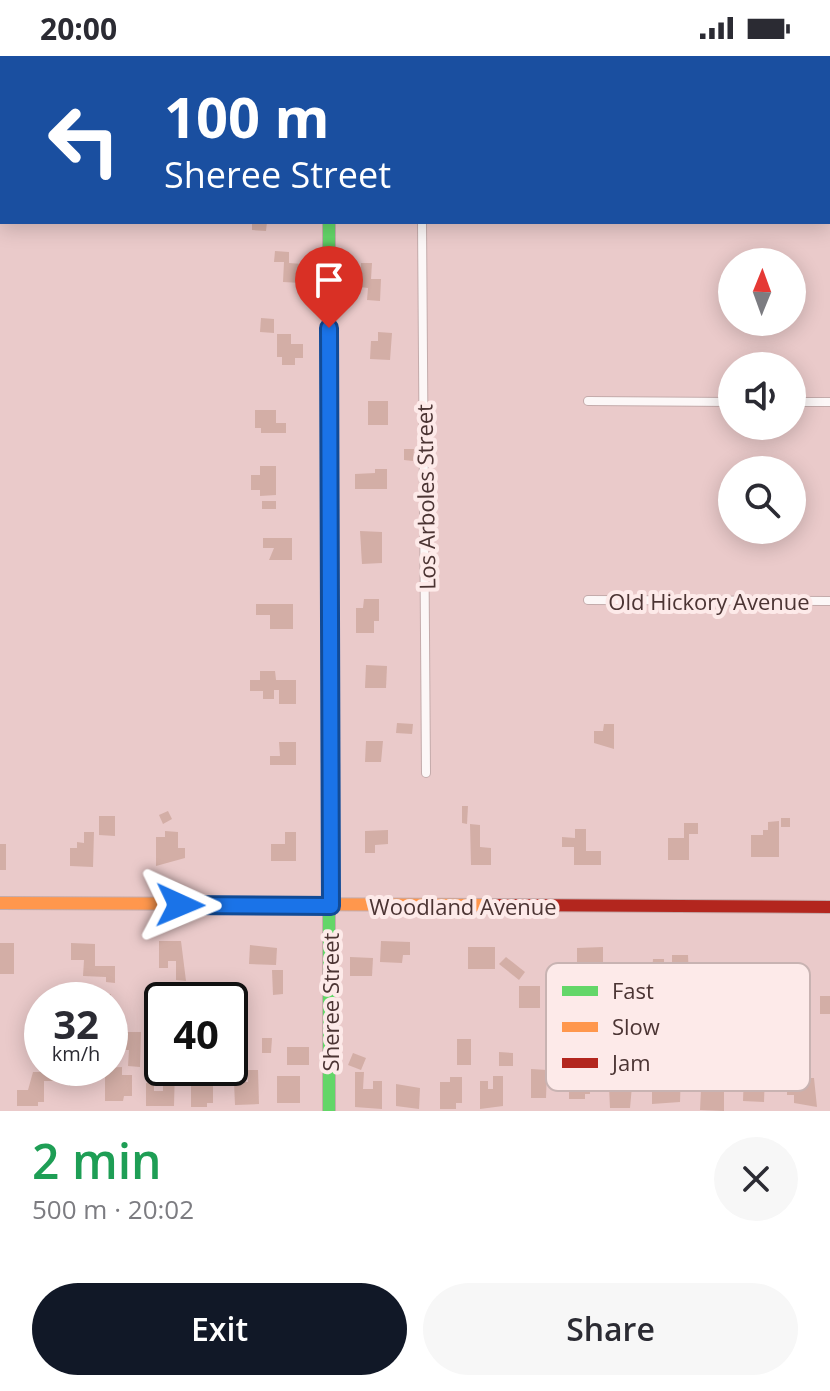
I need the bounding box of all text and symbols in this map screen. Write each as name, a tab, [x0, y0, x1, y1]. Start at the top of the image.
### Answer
text: 20:00	[40, 8, 117, 49]
text: 100 m	[164, 78, 330, 154]
icon: left	[32, 88, 136, 192]
text: Sheree Street	[164, 150, 391, 199]
pin	[295, 246, 363, 328]
north arrow	[718, 248, 806, 336]
map controls	[718, 248, 806, 544]
icon: arrive	[307, 258, 351, 302]
button: sound	[718, 352, 806, 440]
street label: Los Arboles Street	[408, 404, 442, 590]
button: search	[718, 456, 806, 544]
street label: Old Hickory Avenue	[608, 586, 810, 616]
position arrow	[138, 863, 222, 947]
street label: Woodland Avenue	[369, 891, 557, 921]
street label: Sheree Street	[315, 932, 345, 1071]
legend	[546, 963, 810, 1091]
text: Fast	[612, 975, 654, 1005]
speed limit sign: 40	[144, 982, 248, 1086]
text: 32	[53, 996, 99, 1051]
text: Slow	[612, 1011, 660, 1041]
text: km/h	[52, 1040, 100, 1067]
text: Jam	[610, 1047, 651, 1077]
text: 2 min	[32, 1128, 162, 1193]
button: close	[714, 1137, 798, 1221]
text: 500 m · 20:02	[32, 1191, 194, 1227]
button: Exit	[32, 1283, 407, 1375]
button: Share	[423, 1283, 798, 1375]

